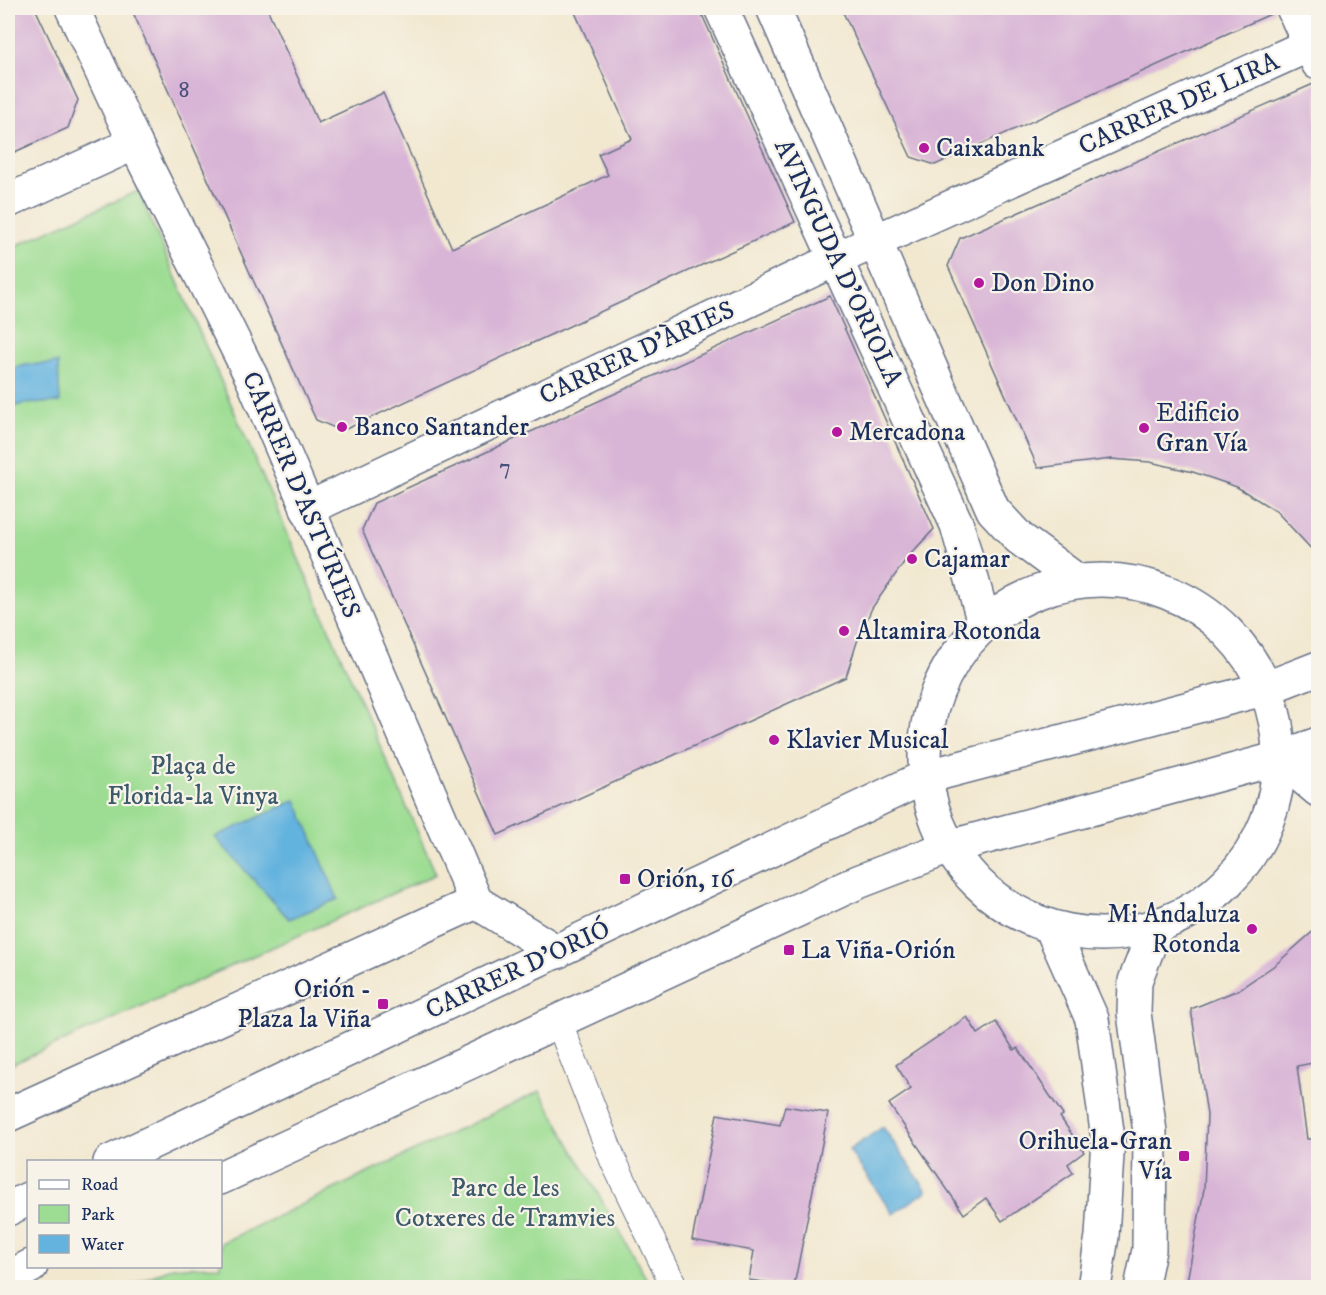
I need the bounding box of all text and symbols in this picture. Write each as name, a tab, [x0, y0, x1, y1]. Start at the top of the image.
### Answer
street label: CARRER DE LIRA	[1074, 45, 1285, 163]
house number: 8	[178, 77, 190, 104]
place label: Caixabank	[936, 132, 1045, 165]
street label: AVINGUDA D'ORIOLA	[766, 134, 910, 392]
marker: Caixabank	[917, 141, 931, 155]
place label: Don Dino	[991, 267, 1094, 300]
marker: Don Dino	[972, 276, 986, 290]
street label: CARRER D'ÀRIES	[534, 292, 740, 413]
street label: CARRER D'ASTÚRIES	[234, 366, 369, 623]
place label: Edificio Gran Vía	[1156, 397, 1248, 460]
place label: Banco Santander	[354, 411, 529, 444]
place label: Mercadona	[849, 416, 965, 449]
marker: Banco Santander	[335, 420, 349, 434]
marker: Edificio Gran Vía	[1137, 421, 1151, 435]
marker: Mercadona	[830, 425, 844, 439]
house number: 7	[499, 454, 511, 481]
place label: Cajamar	[924, 543, 1010, 576]
marker: Cajamar	[905, 552, 919, 566]
place label: Altamira Rotonda	[856, 615, 1041, 648]
marker: Altamira Rotonda	[837, 624, 851, 638]
place label: Klavier Musical	[786, 724, 949, 757]
marker: Klavier Musical	[767, 733, 781, 747]
park label: Plaça de Florida-la Vinya	[107, 750, 279, 813]
place label: Orión, 16	[637, 863, 735, 896]
marker: Orión, 16	[618, 872, 632, 886]
place label: Mi Andaluza Rotonda	[1107, 898, 1240, 961]
street label: CARRER D'ORIÓ	[420, 912, 616, 1027]
marker: Mi Andaluza Rotonda	[1245, 922, 1259, 936]
place label: La Viña-Orión	[801, 934, 956, 967]
marker: La Viña-Orión	[782, 943, 796, 957]
place label: Orión - Plaza la Viña	[237, 973, 371, 1036]
marker: Orión - Plaza la Viña	[376, 997, 390, 1011]
place label: Orihuela-Gran Vía	[1019, 1125, 1172, 1188]
marker: Orihuela-Gran Vía	[1177, 1149, 1191, 1163]
legend	[27, 1160, 222, 1268]
park label: Parc de les Cotxeres de Tramvies	[395, 1172, 615, 1235]
text: Road	[81, 1174, 118, 1196]
text: Park	[81, 1204, 115, 1226]
text: Water	[80, 1234, 124, 1256]

